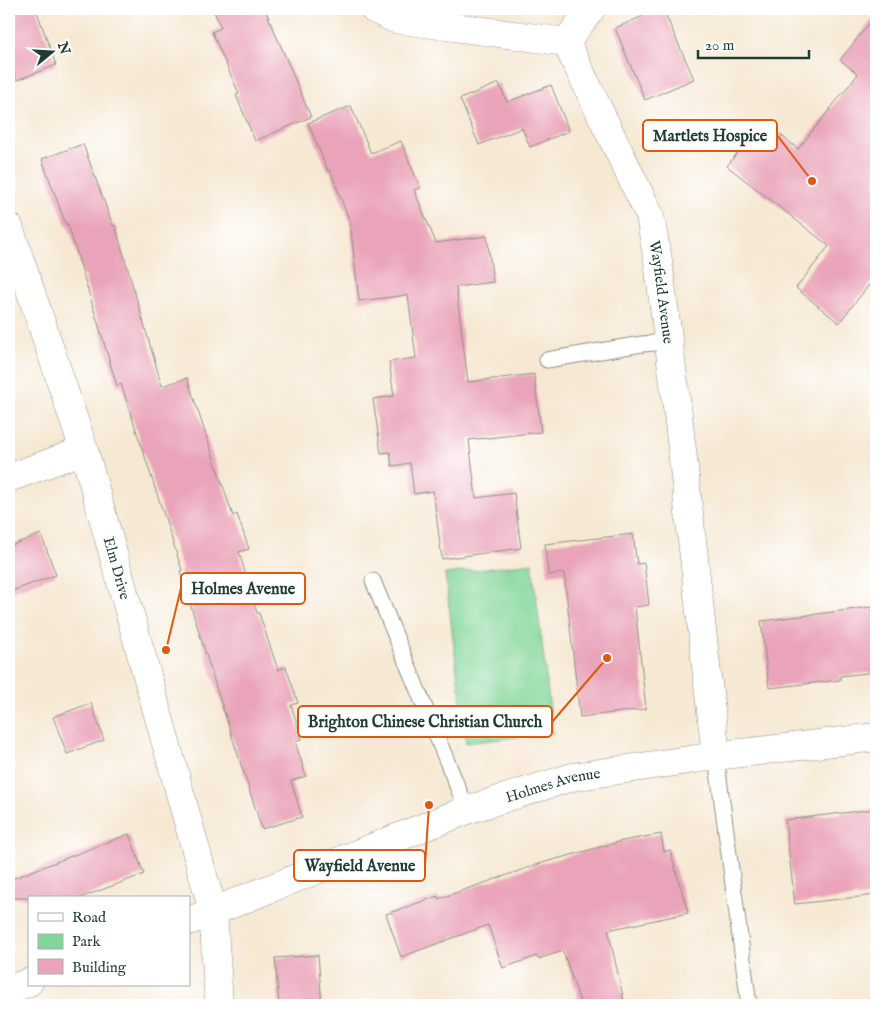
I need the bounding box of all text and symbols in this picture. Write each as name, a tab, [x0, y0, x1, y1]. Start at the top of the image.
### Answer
north arrow	[28, 28, 78, 78]
scale bar	[698, 28, 809, 60]
text: 20 m	[705, 36, 735, 55]
text: N	[53, 39, 74, 57]
callout: Martlets Hospice	[643, 120, 777, 151]
text: Martlets Hospice	[653, 127, 768, 147]
street label: Wayfield Avenue	[645, 239, 678, 345]
street label: Elm Drive	[99, 535, 134, 602]
callout: Holmes Avenue	[181, 573, 305, 604]
text: Holmes Avenue	[191, 580, 296, 600]
callout: Brighton Chinese Christian Church	[298, 706, 552, 737]
text: Brighton Chinese Christian Church	[308, 713, 543, 733]
street label: Holmes Avenue	[503, 764, 602, 807]
callout: Wayfield Avenue	[294, 850, 425, 881]
text: Wayfield Avenue	[304, 857, 416, 877]
legend	[28, 896, 190, 986]
text: Road	[72, 908, 107, 927]
text: Park	[72, 932, 102, 951]
text: Building	[72, 958, 127, 977]

